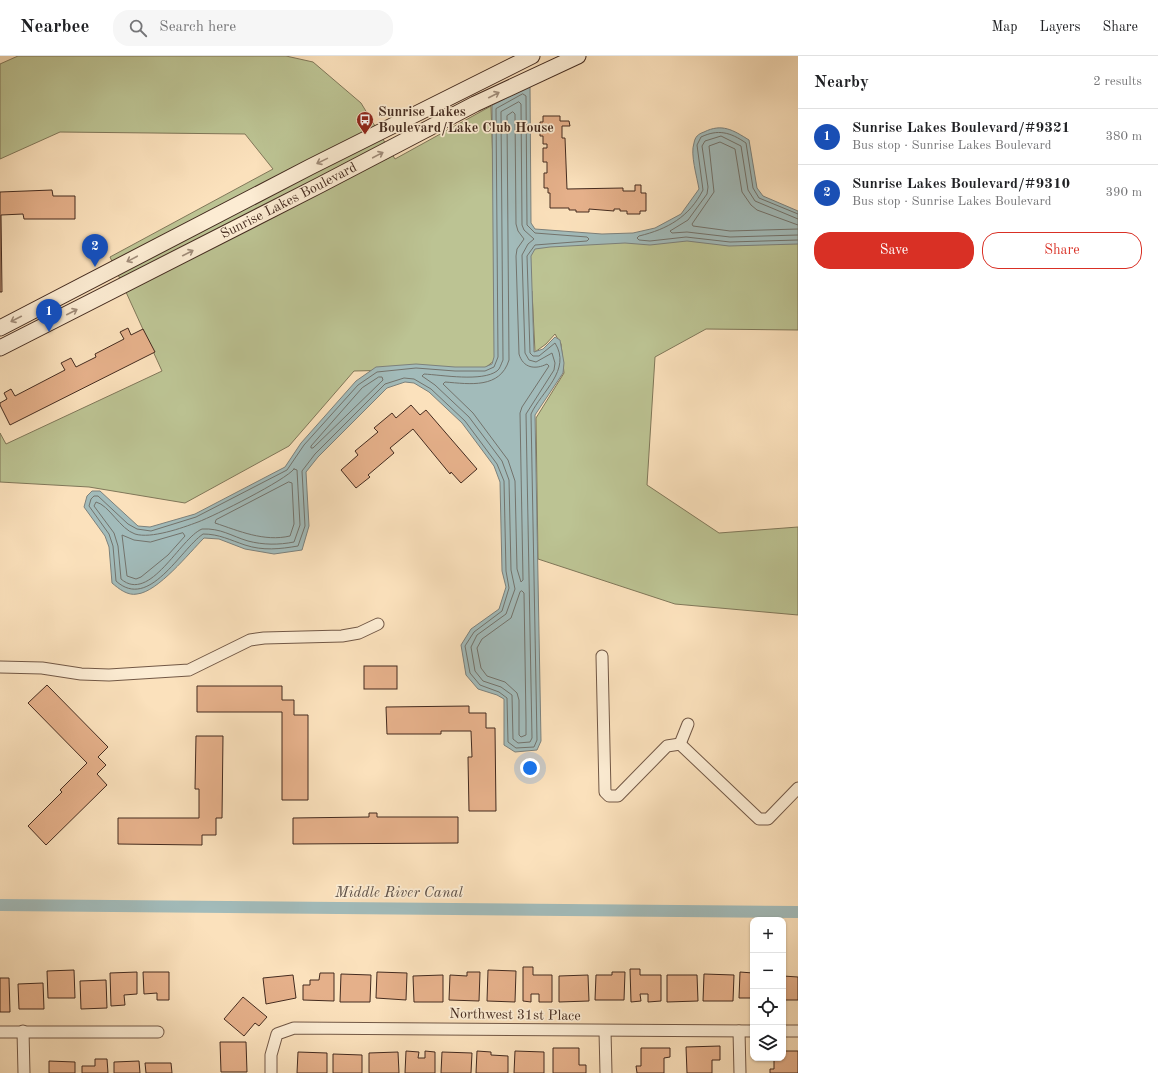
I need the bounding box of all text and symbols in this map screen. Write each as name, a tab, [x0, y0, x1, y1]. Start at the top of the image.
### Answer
search box	[113, 10, 393, 46]
icon: search	[127, 17, 149, 39]
text: Nearbee	[20, 18, 89, 37]
text: Search here	[159, 20, 236, 35]
text: Map	[992, 20, 1018, 34]
text: Layers	[1040, 20, 1081, 34]
text: Share	[1103, 20, 1138, 34]
text: Nearby	[814, 74, 869, 91]
text: 2 results	[1093, 75, 1142, 88]
one-way arrow	[487, 91, 499, 98]
place label: Sunrise Lakes Boulevard/Lake Club House	[378, 105, 554, 136]
bus stop icon: Sunrise Lakes Boulevard/Lake Club House	[355, 110, 375, 135]
text: Sunrise Lakes Boulevard/#9321	[852, 121, 1070, 136]
text: 1	[823, 130, 831, 143]
text: 380 m	[1105, 130, 1142, 143]
text: Bus stop · Sunrise Lakes Boulevard	[852, 139, 1052, 152]
one-way arrow	[372, 151, 384, 158]
one-way arrow	[316, 158, 328, 166]
street label: Sunrise Lakes Boulevard	[218, 160, 359, 241]
text: Sunrise Lakes Boulevard/#9310	[852, 177, 1070, 192]
text: 2	[823, 186, 831, 199]
text: 390 m	[1105, 186, 1142, 199]
text: Bus stop · Sunrise Lakes Boulevard	[852, 195, 1052, 208]
button: Save	[814, 232, 974, 269]
button: Share	[982, 232, 1142, 269]
pin: 2	[82, 234, 108, 267]
one-way arrow	[182, 248, 194, 256]
one-way arrow	[126, 256, 138, 263]
pin: 1	[36, 299, 62, 332]
one-way arrow	[66, 307, 78, 315]
one-way arrow	[11, 316, 23, 324]
your location	[520, 758, 540, 778]
water label: Middle River Canal	[334, 886, 464, 901]
map controls	[750, 917, 786, 1061]
button: +	[750, 917, 786, 953]
button: −	[750, 953, 786, 989]
button: locate	[750, 989, 786, 1025]
street label: Northwest 31st Place	[449, 1007, 581, 1023]
button: layers	[750, 1025, 786, 1061]

